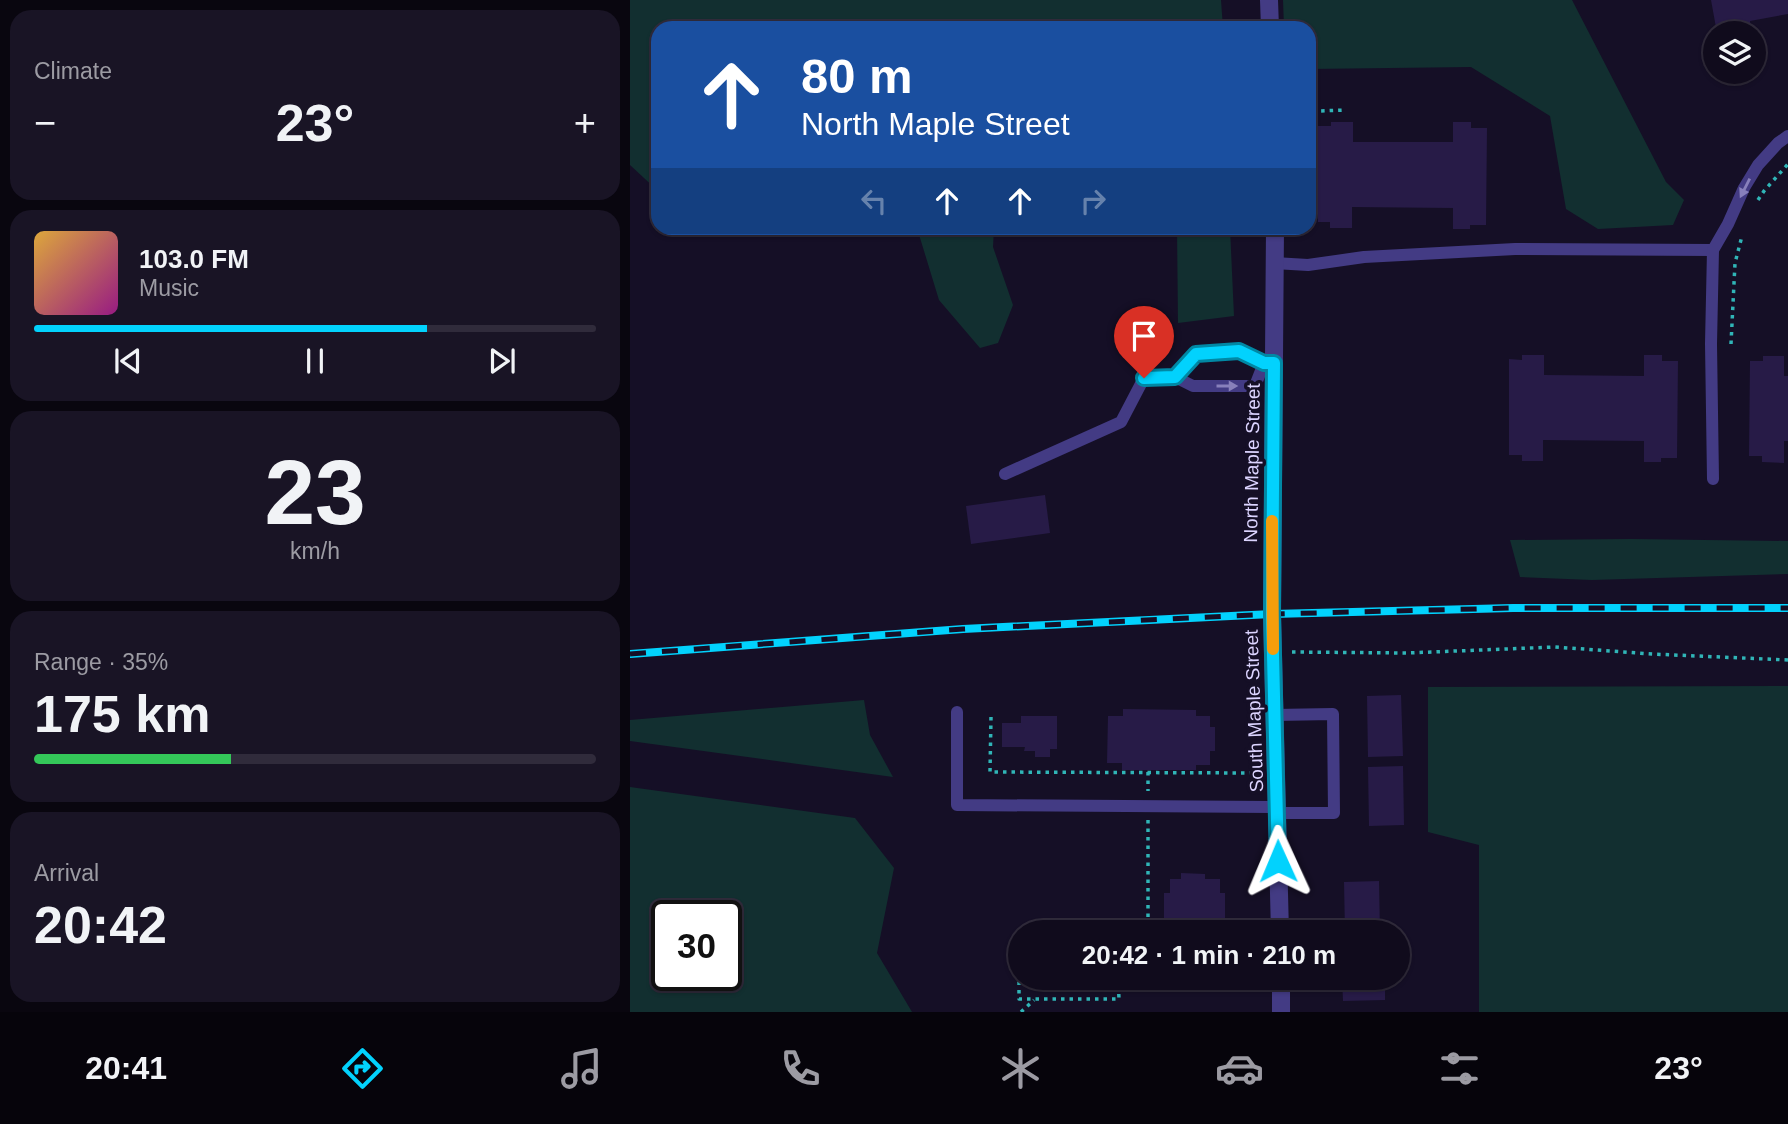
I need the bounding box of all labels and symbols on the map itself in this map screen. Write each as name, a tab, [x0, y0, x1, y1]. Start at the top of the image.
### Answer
one-way arrow	[1739, 178, 1751, 198]
pin	[1114, 306, 1174, 378]
one-way arrow	[1216, 380, 1238, 392]
street label: North Maple Street	[1240, 382, 1264, 543]
street label: South Maple Street	[1241, 629, 1267, 793]
position arrow	[1241, 824, 1315, 898]
speed limit sign: 30	[651, 900, 742, 991]

